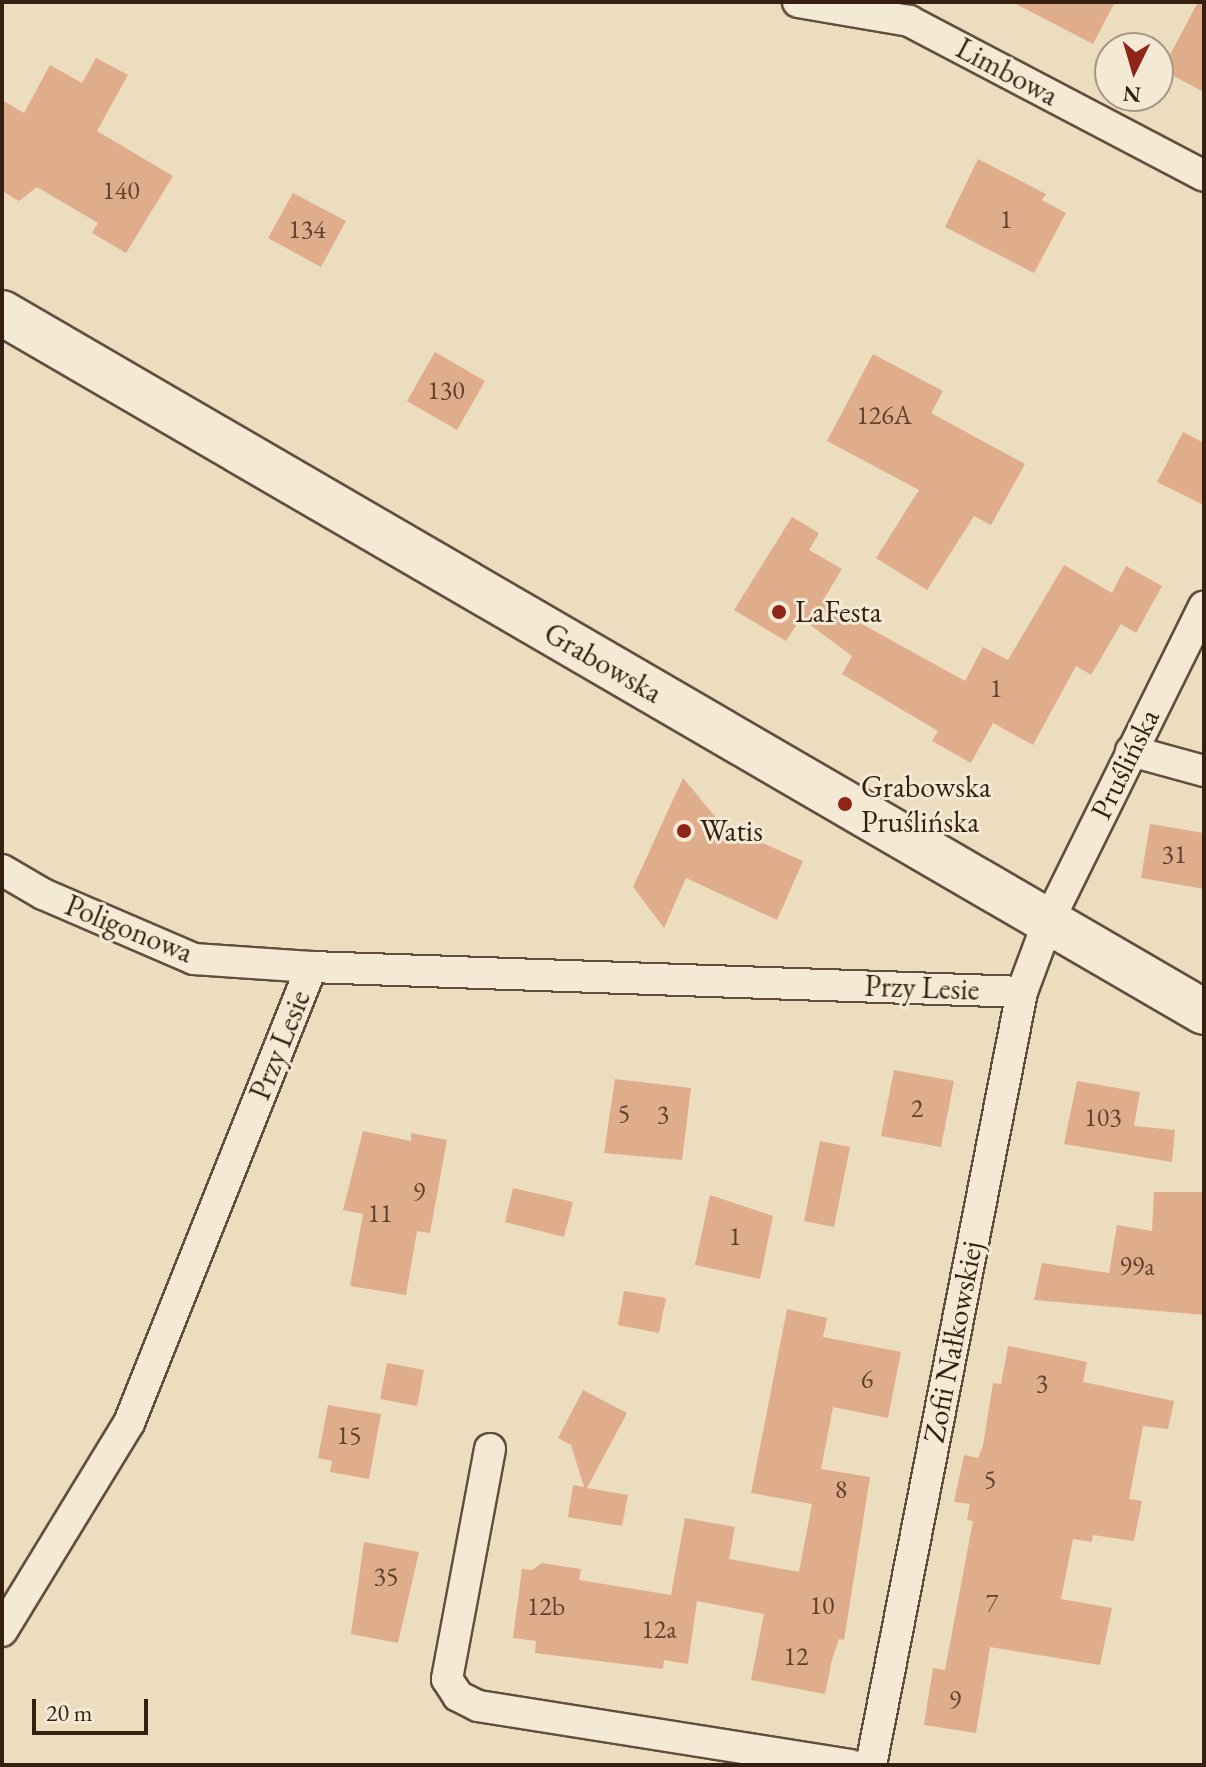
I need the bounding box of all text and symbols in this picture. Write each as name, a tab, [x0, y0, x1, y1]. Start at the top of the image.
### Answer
street label: Limbowa	[950, 30, 1064, 114]
north arrow	[1094, 32, 1174, 112]
text: N	[1122, 79, 1142, 110]
house number: 140	[102, 175, 140, 207]
house number: 1	[1000, 204, 1012, 236]
house number: 134	[288, 214, 326, 246]
house number: 130	[427, 375, 465, 407]
house number: 126A	[856, 400, 912, 432]
place label: LaFesta	[795, 594, 882, 630]
marker: LaFesta	[770, 603, 788, 621]
street label: Grabowska	[538, 615, 668, 711]
house number: 1	[990, 673, 1002, 705]
street label: Pruślińska	[1083, 703, 1167, 825]
place label: Grabowska Pruślińska	[861, 769, 991, 840]
marker: Grabowska Pruślińska	[836, 795, 854, 813]
place label: Watis	[700, 813, 763, 849]
marker: Watis	[675, 822, 693, 840]
house number: 31	[1162, 839, 1186, 871]
street label: Poligonowa	[60, 887, 198, 971]
street label: Przy Lesie	[864, 968, 980, 1008]
street label: Przy Lesie	[242, 985, 318, 1105]
house number: 2	[911, 1093, 923, 1125]
house number: 5	[618, 1098, 630, 1130]
house number: 3	[657, 1099, 669, 1131]
house number: 103	[1084, 1102, 1122, 1134]
house number: 9	[413, 1177, 425, 1209]
house number: 11	[368, 1198, 392, 1230]
house number: 1	[729, 1221, 741, 1253]
street label: Zofii Nałkowskiej	[916, 1238, 990, 1446]
house number: 99a	[1119, 1251, 1155, 1283]
house number: 6	[861, 1364, 873, 1396]
house number: 3	[1036, 1368, 1048, 1400]
house number: 15	[337, 1420, 361, 1452]
house number: 5	[984, 1464, 996, 1496]
house number: 8	[835, 1474, 847, 1506]
house number: 35	[374, 1561, 398, 1593]
house number: 7	[986, 1588, 998, 1620]
house number: 10	[810, 1590, 834, 1622]
house number: 12b	[527, 1591, 565, 1623]
house number: 12a	[641, 1614, 677, 1646]
house number: 12	[784, 1641, 808, 1673]
scale bar	[36, 1683, 152, 1733]
house number: 9	[949, 1685, 961, 1717]
text: 20 m	[46, 1697, 93, 1728]

